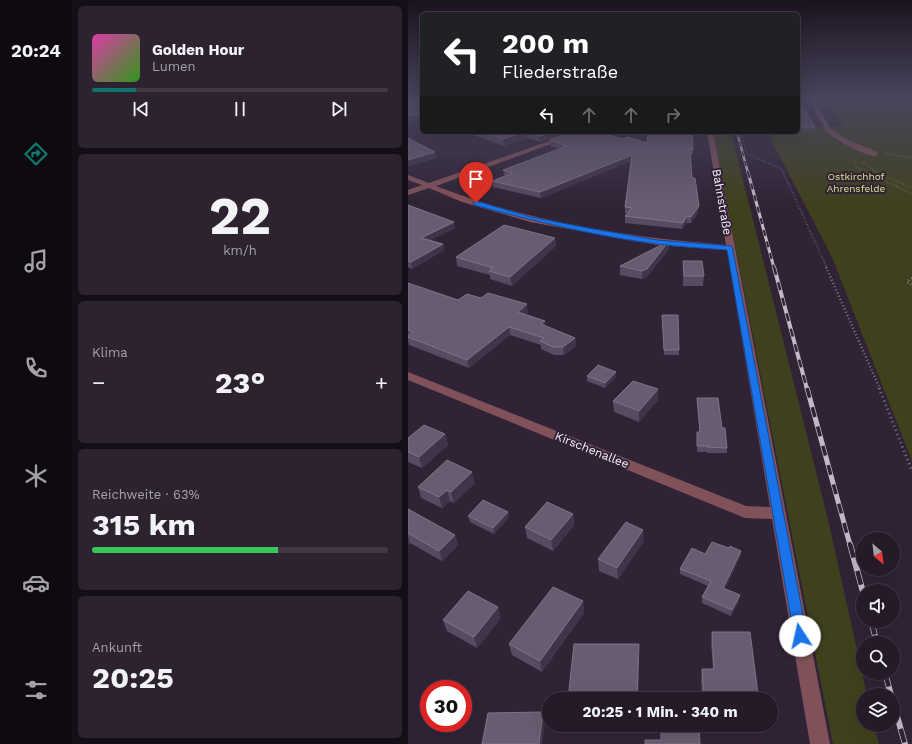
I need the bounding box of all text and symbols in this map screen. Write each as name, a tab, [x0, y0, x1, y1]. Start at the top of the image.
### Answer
text: 200 m	[502, 27, 589, 60]
icon: left	[436, 28, 488, 80]
text: 20:24	[11, 40, 61, 61]
text: Golden Hour	[152, 41, 244, 59]
text: Lumen	[152, 59, 196, 74]
text: Fliederstraße	[502, 61, 618, 82]
icon: previous	[130, 98, 152, 120]
icon: pause	[229, 98, 251, 120]
icon: next	[328, 98, 350, 120]
icon: left	[536, 104, 558, 126]
icon: ahead	[578, 104, 600, 126]
icon: ahead	[620, 104, 642, 126]
icon: right	[662, 104, 684, 126]
icon: directions	[22, 140, 50, 168]
pin	[459, 162, 493, 203]
icon: arrive	[465, 168, 487, 190]
street label: Bahnstraße	[709, 168, 735, 236]
park label: Ostkirchhof Ahrensfelde	[827, 171, 886, 194]
text: 22	[209, 186, 271, 247]
text: km/h	[223, 243, 257, 258]
icon: music	[22, 247, 50, 275]
text: Klima	[92, 345, 128, 360]
icon: phone	[22, 354, 50, 382]
text: 23°	[215, 365, 265, 400]
text: −	[92, 370, 105, 395]
text: +	[375, 370, 388, 395]
street label: Kirschenallee	[553, 429, 631, 471]
icon: climate	[22, 462, 50, 490]
text: Reichweite · 63%	[92, 487, 200, 502]
text: 315 km	[92, 507, 196, 542]
north arrow	[856, 532, 900, 576]
map controls	[856, 532, 900, 732]
icon: car	[22, 569, 50, 597]
button: sound	[856, 584, 900, 628]
position arrow	[779, 615, 821, 657]
button: search	[856, 636, 900, 680]
text: Ankunft	[92, 640, 142, 655]
text: 20:25	[92, 660, 174, 695]
icon: filters	[22, 676, 50, 704]
speed limit sign: 30	[420, 680, 472, 732]
button: layers	[856, 688, 900, 732]
text: 20:25 · 1 Min. · 340 m	[582, 703, 738, 721]

